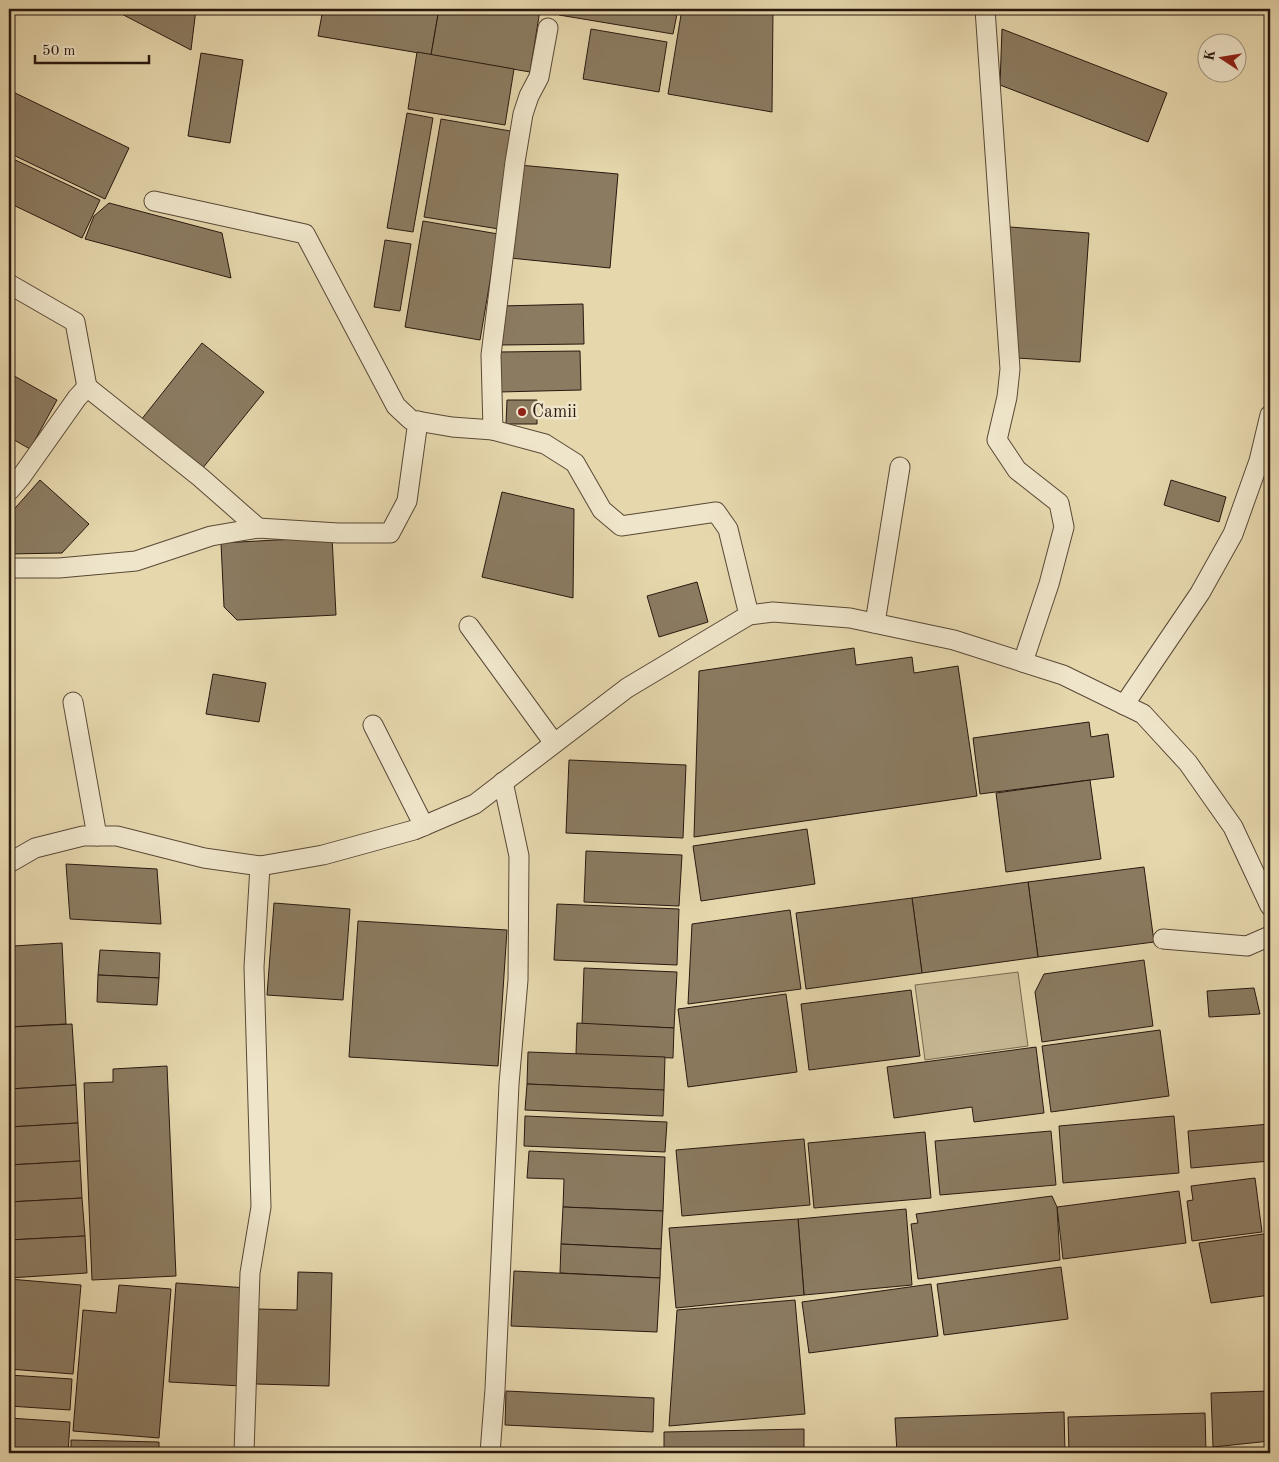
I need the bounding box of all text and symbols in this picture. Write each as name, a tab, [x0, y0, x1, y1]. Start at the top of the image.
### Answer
scale bar	[35, 32, 149, 64]
north arrow	[1196, 32, 1246, 82]
text: 50 m	[42, 44, 76, 59]
text: K	[1202, 49, 1218, 62]
place label: Camii	[532, 403, 577, 421]
marker: Camii	[516, 406, 528, 418]

